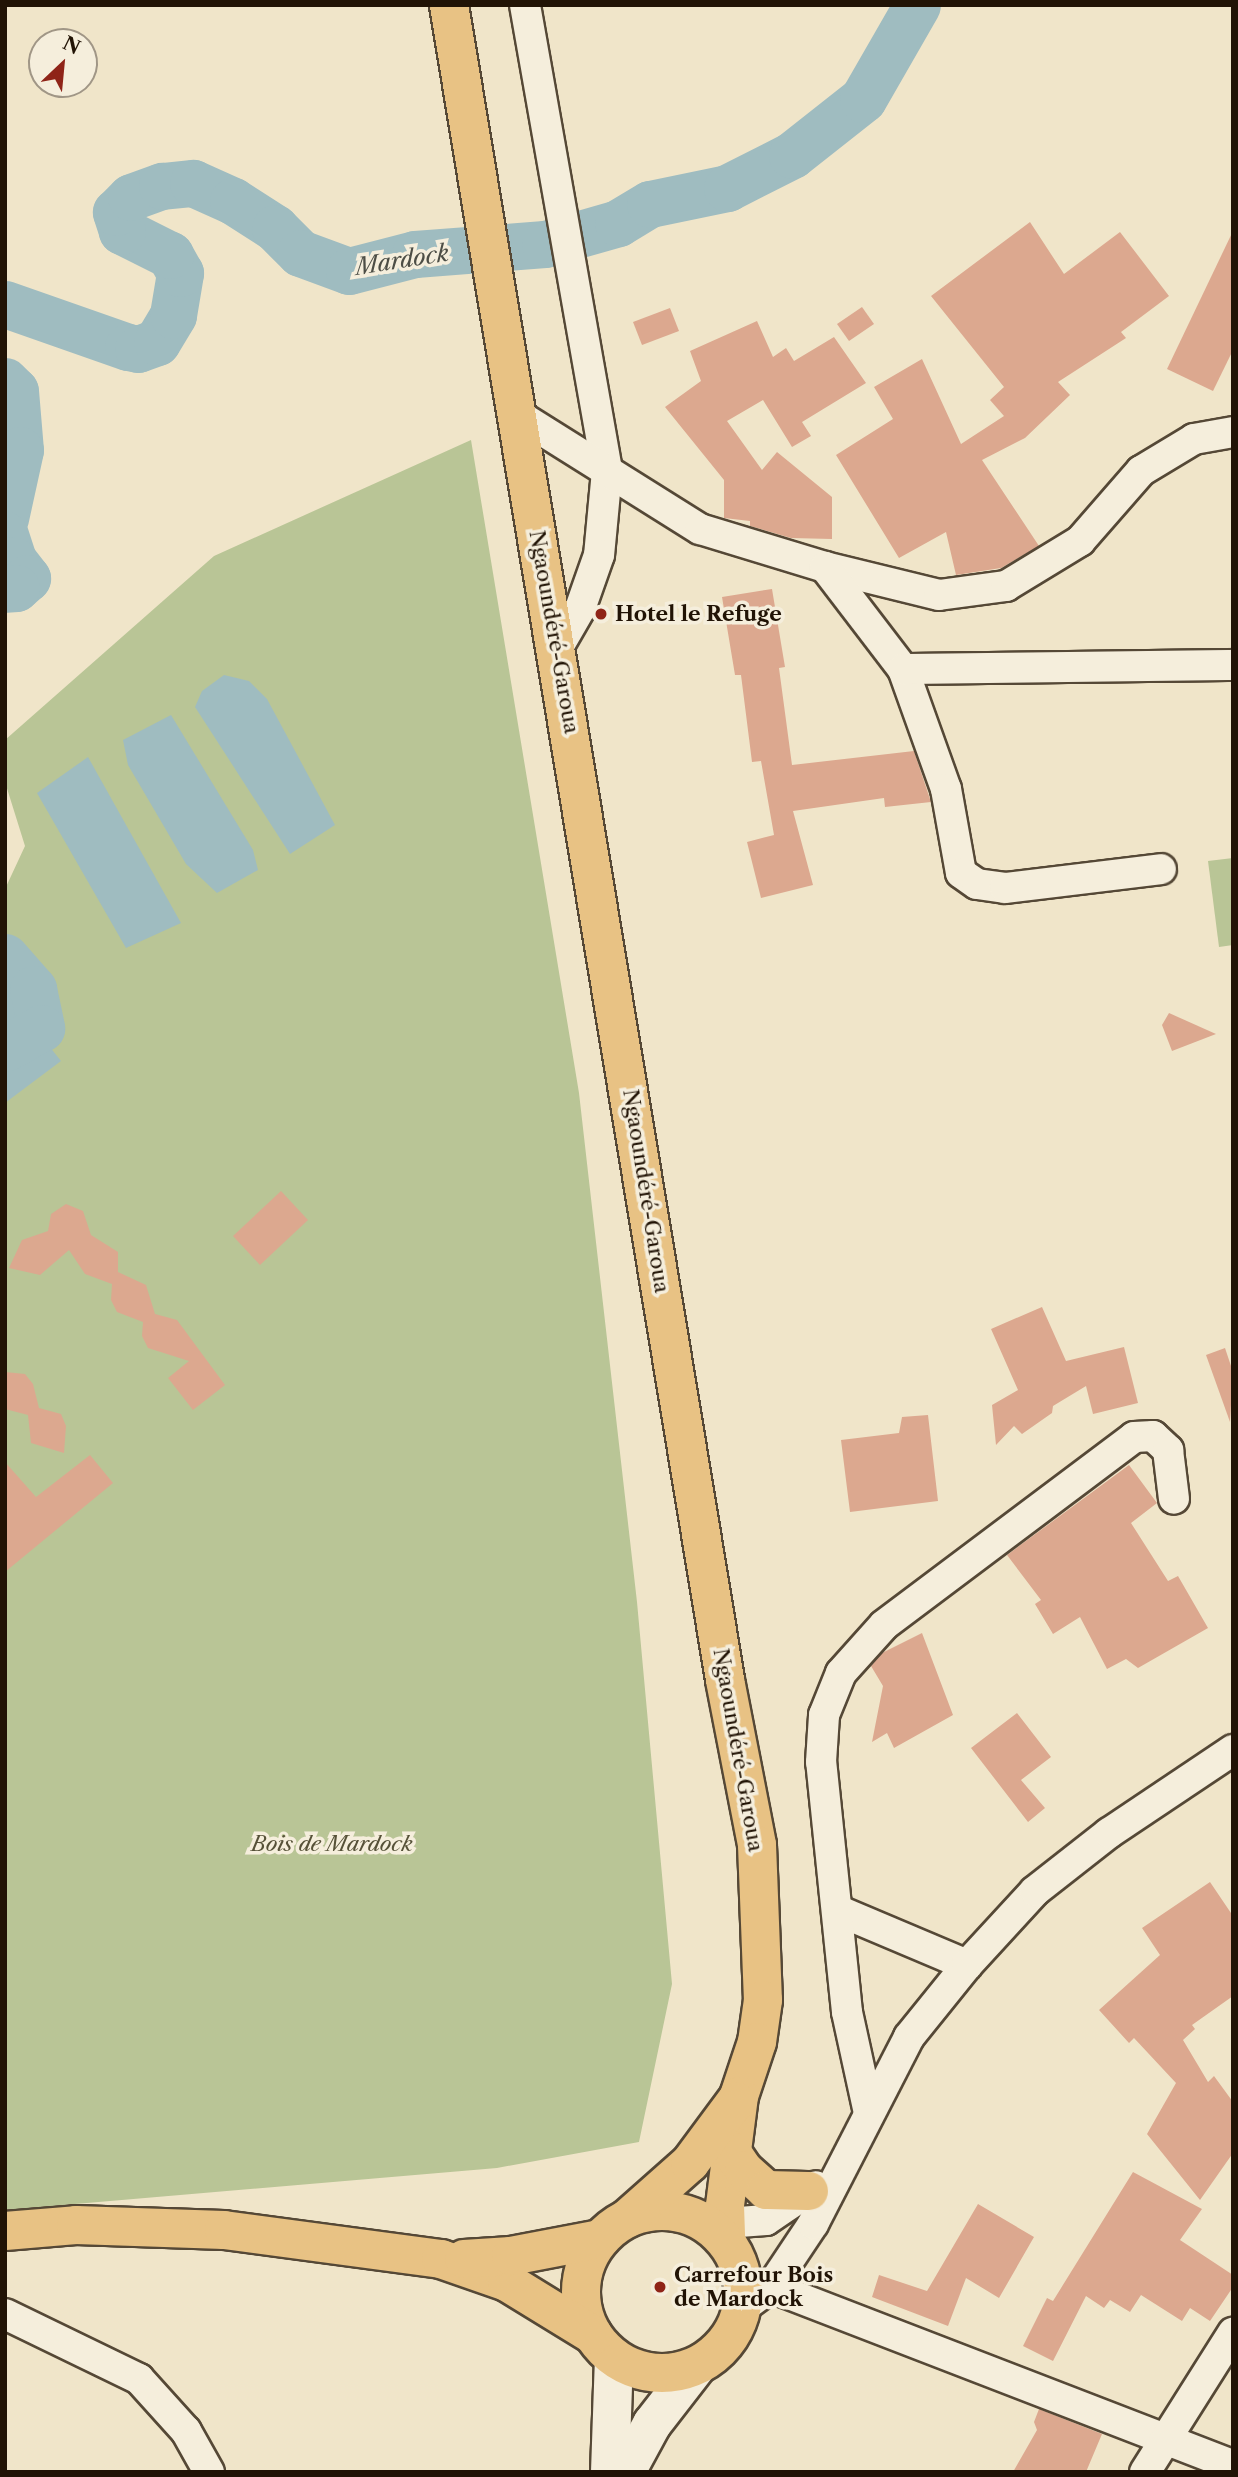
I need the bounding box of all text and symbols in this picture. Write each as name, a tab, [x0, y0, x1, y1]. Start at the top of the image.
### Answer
north arrow	[28, 28, 98, 98]
text: N	[59, 32, 84, 59]
water label: Mardock	[353, 239, 451, 281]
street label: Ngaoundéré-Garoua	[524, 528, 584, 736]
place label: Hotel le Refuge	[615, 601, 782, 627]
marker: Hotel le Refuge	[593, 606, 609, 622]
street label: Ngaoundéré-Garoua	[617, 1087, 675, 1295]
street label: Ngaoundéré-Garoua	[708, 1646, 768, 1854]
park label: Bois de Mardock	[251, 1831, 413, 1857]
place label: Carrefour Bois de Mardock	[674, 2262, 833, 2312]
marker: Carrefour Bois de Mardock	[652, 2279, 668, 2295]

